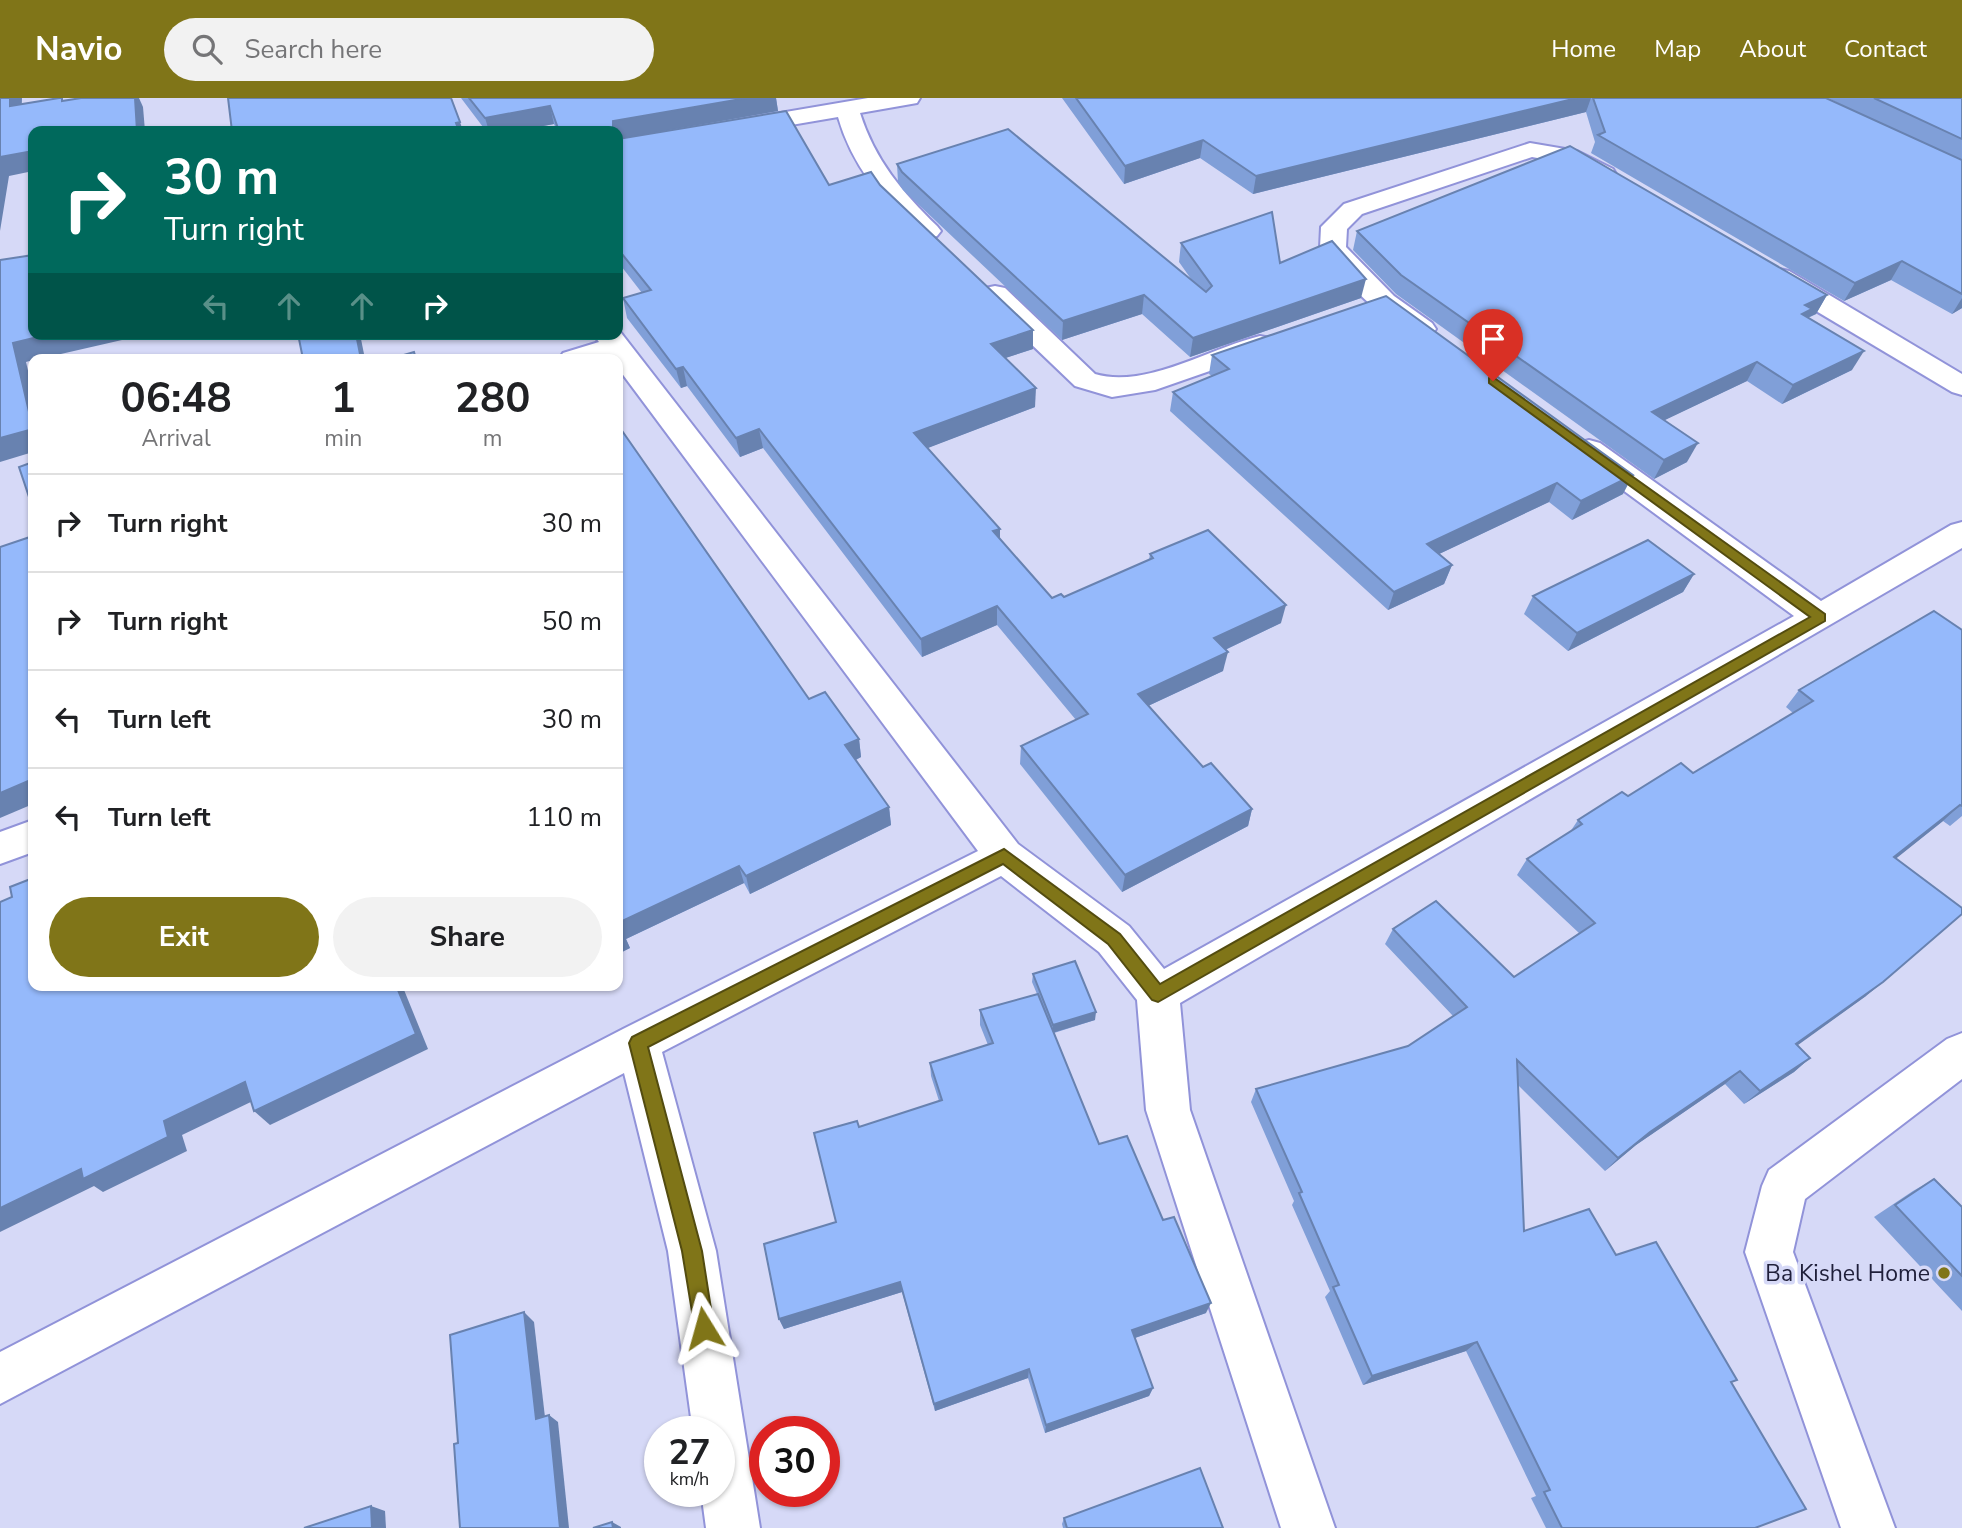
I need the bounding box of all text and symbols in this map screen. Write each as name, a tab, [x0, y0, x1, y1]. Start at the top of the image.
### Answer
search box	[164, 18, 654, 81]
text: Navio	[35, 27, 122, 72]
icon: search	[188, 30, 226, 68]
text: Search here	[244, 32, 382, 67]
text: Home	[1551, 33, 1616, 65]
text: Map	[1654, 33, 1701, 65]
text: About	[1739, 33, 1806, 65]
text: Contact	[1844, 33, 1927, 65]
text: 30 m	[164, 144, 279, 211]
icon: right	[49, 154, 140, 245]
text: Turn right	[164, 208, 304, 251]
icon: left	[197, 287, 235, 325]
icon: ahead	[270, 287, 308, 325]
icon: ahead	[343, 287, 381, 325]
icon: right	[416, 287, 454, 325]
pin	[1463, 309, 1523, 381]
icon: arrive	[1474, 320, 1512, 358]
text: 06:48	[121, 370, 232, 427]
text: 1	[331, 370, 356, 427]
text: 280	[455, 370, 530, 427]
text: Arrival	[142, 423, 211, 454]
text: min	[324, 423, 362, 454]
text: m	[483, 423, 503, 454]
icon: right	[49, 504, 87, 542]
text: Turn right	[108, 506, 227, 541]
text: 30 m	[542, 506, 602, 541]
icon: right	[49, 602, 87, 640]
text: Turn right	[108, 604, 227, 639]
text: 50 m	[542, 604, 602, 639]
icon: left	[49, 700, 87, 738]
text: Turn left	[108, 702, 211, 737]
text: 30 m	[542, 702, 602, 737]
icon: left	[49, 798, 87, 836]
text: Turn left	[108, 800, 211, 835]
text: 110 m	[526, 800, 602, 835]
button: Exit	[49, 897, 319, 977]
button: Share	[333, 897, 602, 977]
place label: Ba Kishel Home	[1765, 1258, 1930, 1289]
marker: Ba Kishel Home	[1936, 1265, 1952, 1281]
position arrow	[667, 1291, 741, 1365]
speed limit sign: 30	[749, 1416, 840, 1507]
text: 27	[668, 1429, 711, 1476]
text: km/h	[670, 1467, 709, 1491]

